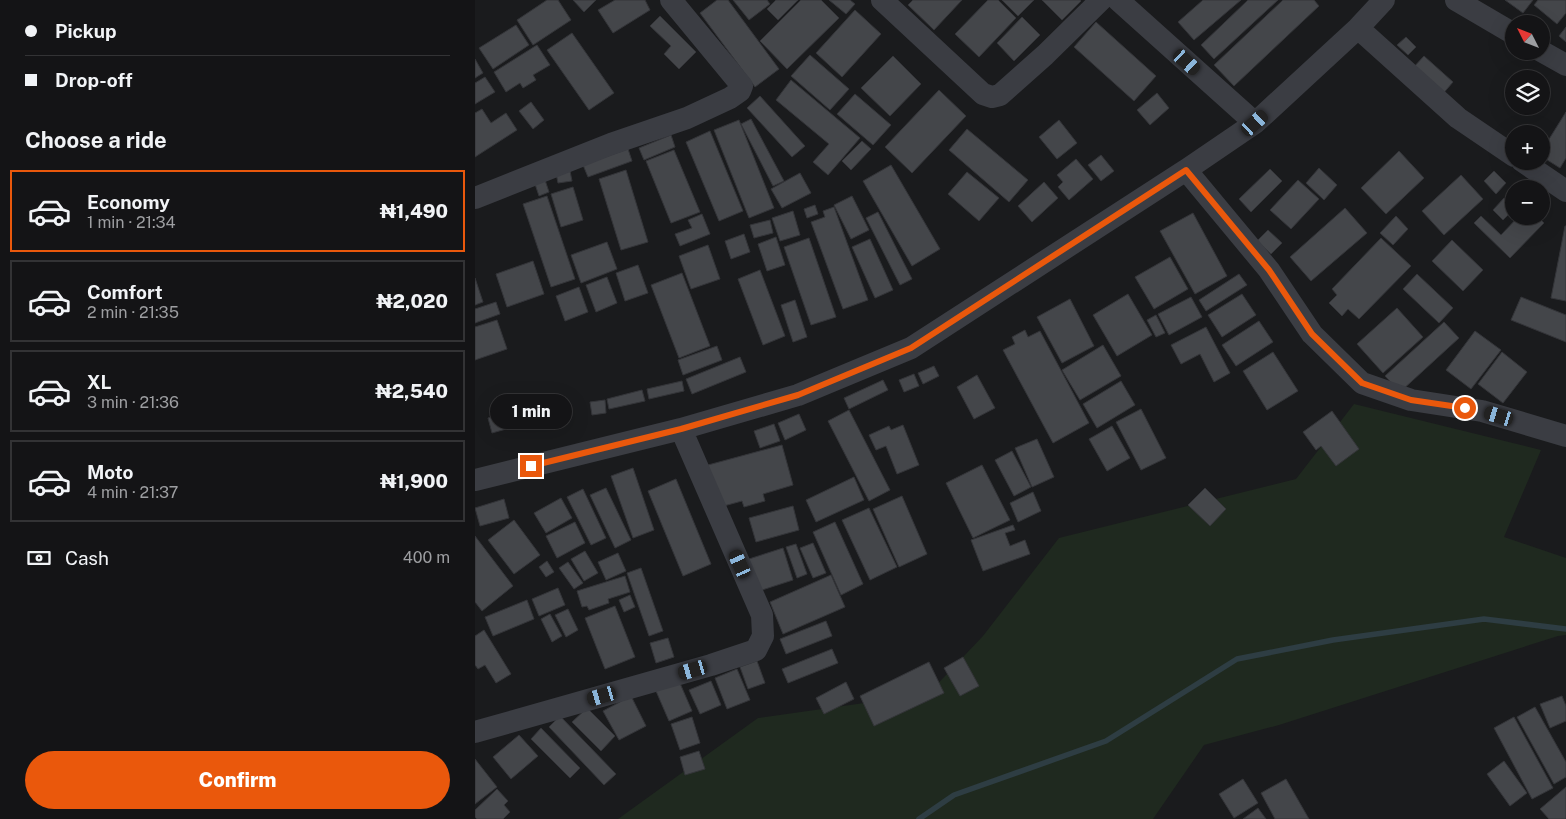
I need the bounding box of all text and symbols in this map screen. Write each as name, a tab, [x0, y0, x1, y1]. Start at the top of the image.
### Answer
north arrow	[1505, 15, 1550, 60]
map controls	[1505, 15, 1550, 225]
text: Pickup	[55, 20, 117, 42]
car	[1170, 46, 1203, 78]
text: Drop-off	[55, 69, 132, 91]
button: layers	[1505, 70, 1550, 115]
car	[1238, 107, 1271, 139]
button: +	[1505, 125, 1550, 170]
text: Choose a ride	[25, 127, 167, 153]
button: −	[1505, 180, 1550, 225]
icon: car	[27, 189, 72, 234]
text: Economy	[87, 191, 170, 213]
text: ₦1,490	[380, 200, 448, 222]
text: 1 min · 21:34	[87, 213, 176, 232]
icon: car	[27, 279, 72, 324]
text: Comfort	[87, 281, 163, 303]
text: ₦2,020	[376, 290, 448, 312]
text: 2 min · 21:35	[87, 303, 179, 322]
icon: car	[27, 369, 72, 414]
text: XL	[87, 371, 112, 393]
text: ₦2,540	[375, 380, 448, 402]
text: 3 min · 21:36	[87, 393, 179, 412]
callout: 1 min	[490, 394, 572, 428]
route start	[1454, 397, 1476, 419]
text: 1 min	[511, 402, 551, 421]
car	[1482, 404, 1515, 428]
route end	[520, 455, 542, 477]
icon: car	[27, 459, 72, 504]
text: Moto	[87, 461, 133, 483]
text: ₦1,900	[380, 470, 448, 492]
text: 4 min · 21:37	[87, 483, 178, 502]
icon: cash	[25, 544, 53, 572]
text: Cash	[65, 547, 109, 569]
car	[727, 547, 752, 581]
text: 400 m	[403, 548, 450, 567]
car	[676, 659, 709, 681]
car	[585, 685, 618, 707]
button: Confirm	[25, 751, 450, 809]

